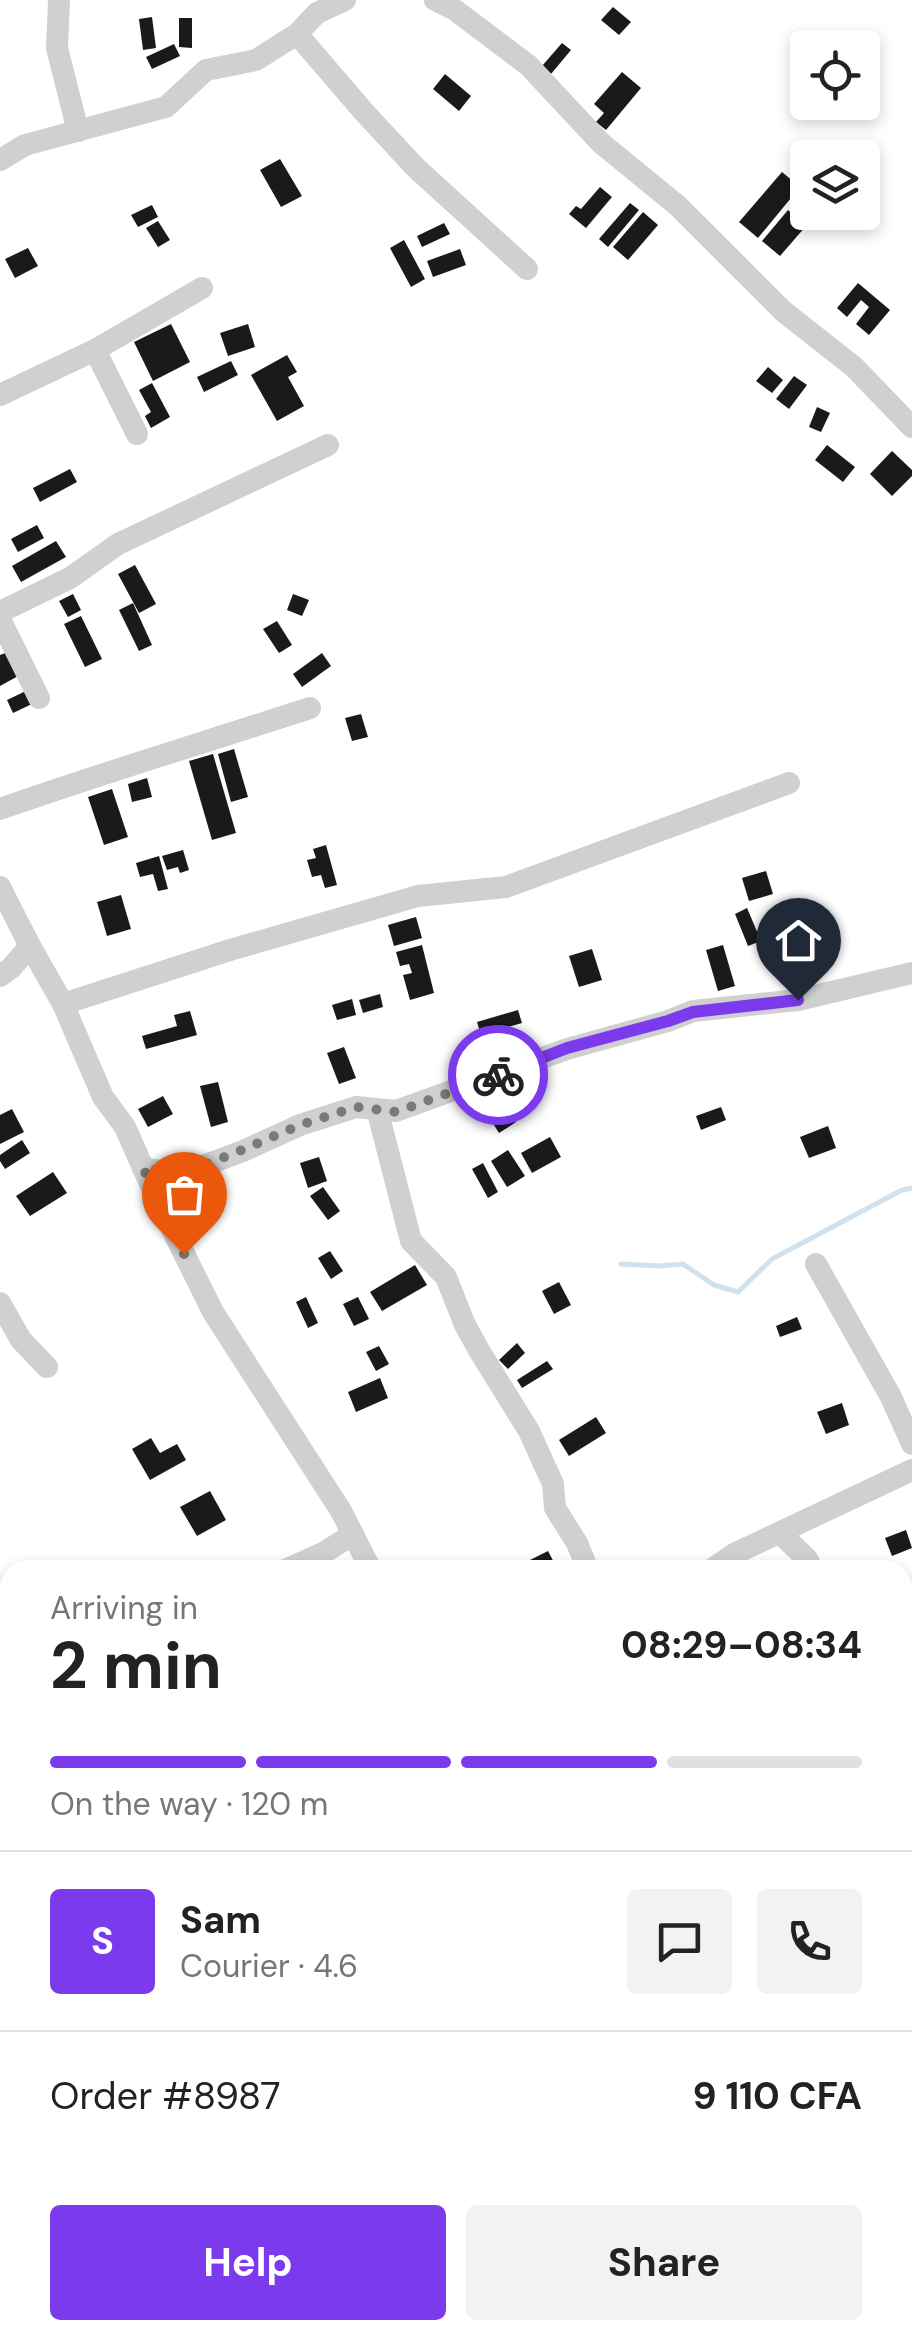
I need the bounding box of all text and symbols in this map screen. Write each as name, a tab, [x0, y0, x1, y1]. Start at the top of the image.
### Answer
map controls	[790, 30, 880, 230]
button: locate	[790, 30, 880, 120]
button: layers	[790, 140, 880, 230]
pin	[756, 898, 841, 1001]
icon: home	[771, 913, 826, 968]
courier	[448, 1025, 548, 1125]
icon: bike	[471, 1048, 526, 1103]
pin	[142, 1152, 227, 1255]
icon: bag	[157, 1167, 212, 1222]
text: Arriving in	[50, 1587, 198, 1629]
text: 08:29–08:34	[621, 1620, 862, 1670]
text: 2 min	[50, 1624, 222, 1708]
text: On the way · 120 m	[50, 1783, 328, 1825]
button: chat	[627, 1889, 732, 1994]
button: phone	[757, 1889, 862, 1994]
text: Sam	[180, 1895, 261, 1945]
text: S	[91, 1916, 114, 1966]
text: Courier · 4.6	[180, 1945, 358, 1987]
text: Order #8987	[50, 2071, 281, 2121]
text: 9 110 CFA	[692, 2071, 862, 2121]
button: Help	[50, 2205, 446, 2320]
button: Share	[466, 2205, 862, 2320]

